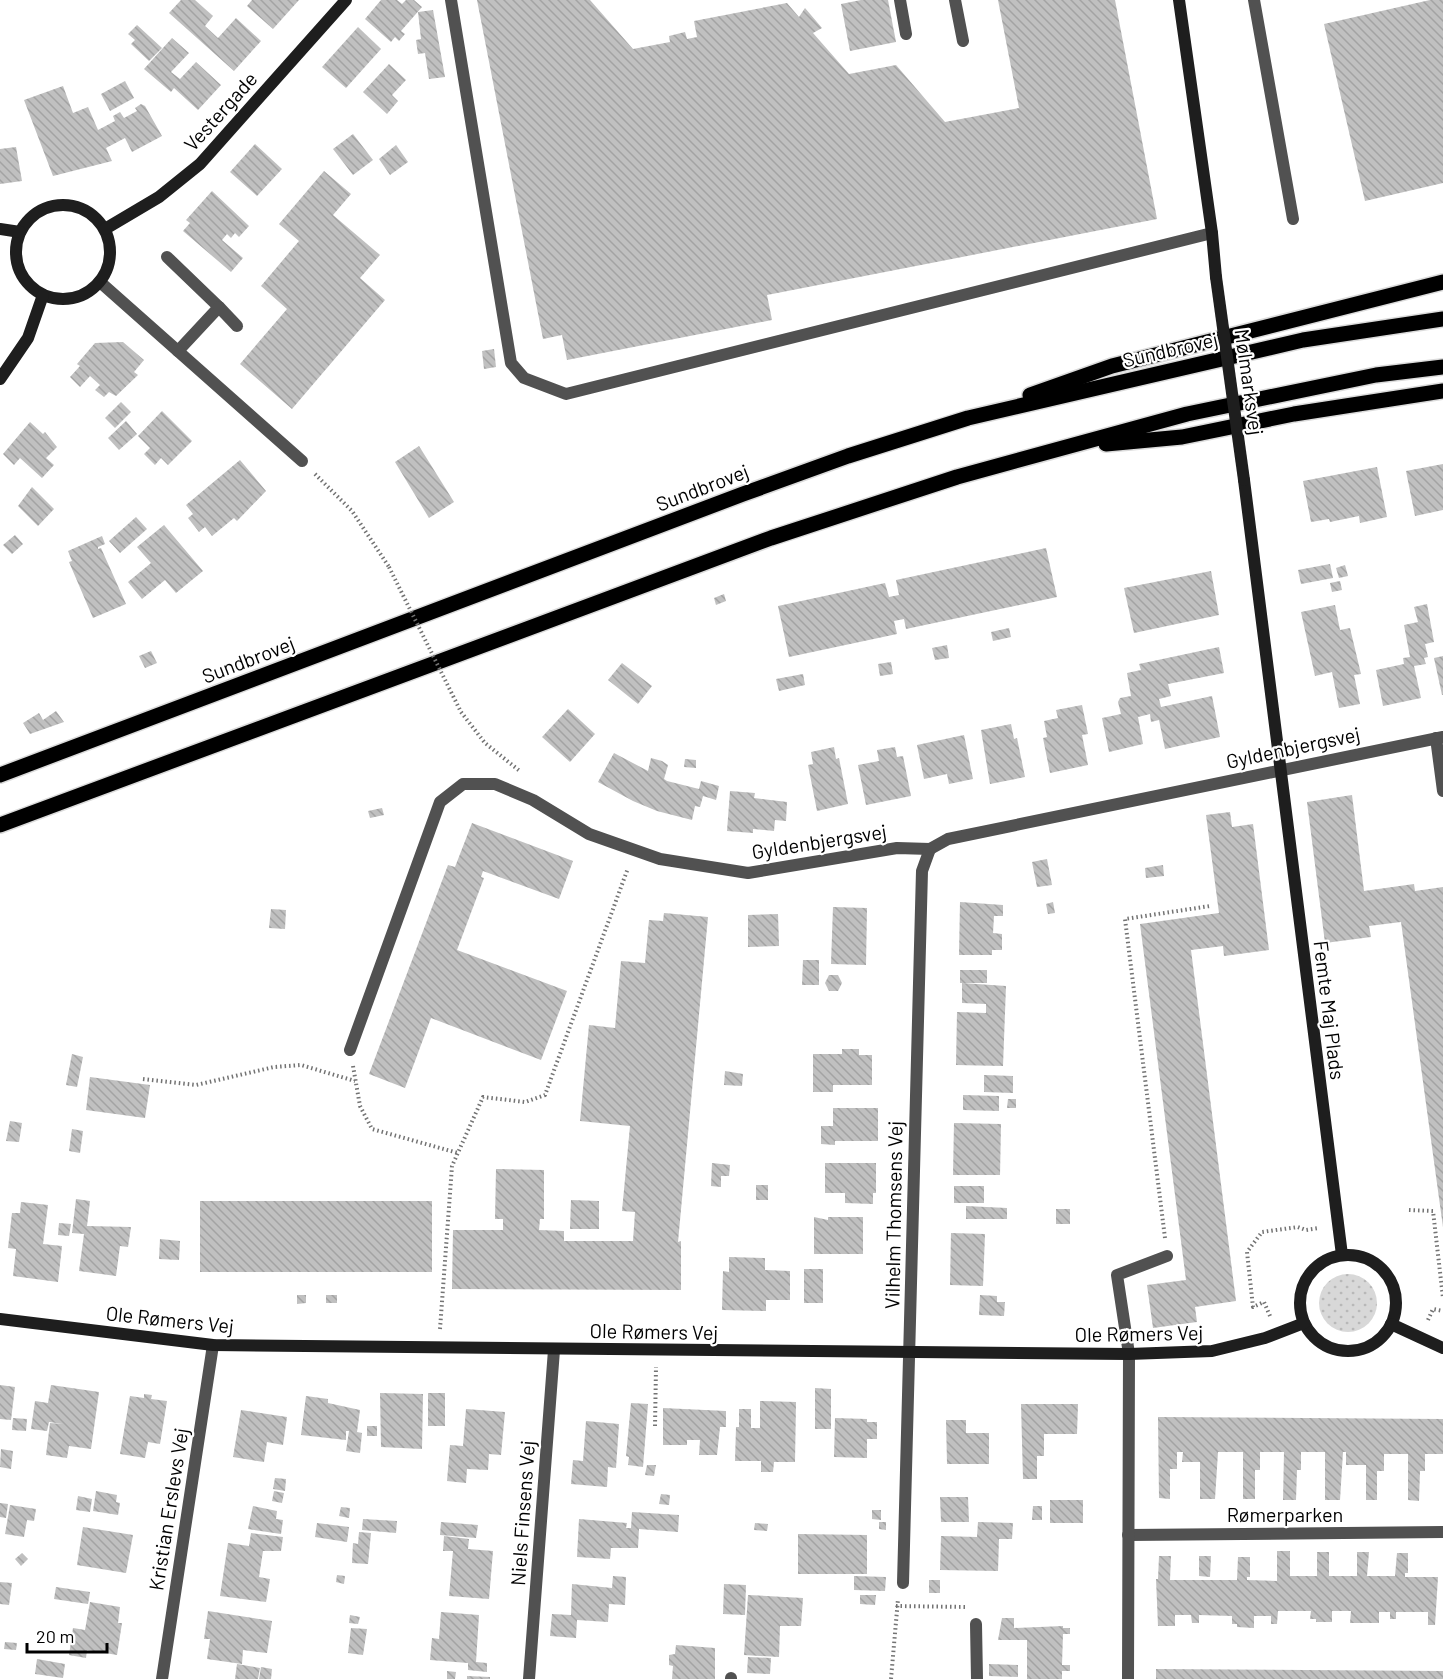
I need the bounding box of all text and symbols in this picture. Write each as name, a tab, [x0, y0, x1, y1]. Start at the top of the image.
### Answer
street label: Vestergade	[178, 67, 262, 155]
street label: Sundbrovej	[1120, 326, 1220, 372]
street label: Mølmarksvej	[1231, 327, 1269, 437]
street label: Sundbrovej	[652, 458, 752, 516]
street label: Sundbrovej	[198, 630, 298, 688]
street label: Gyldenbjergsvej	[1224, 721, 1362, 773]
street label: Gyldenbjergsvej	[750, 818, 888, 864]
street label: Femte Maj Plads	[1310, 939, 1350, 1081]
street label: Vilhelm Thomsens Vej	[879, 1121, 907, 1309]
street label: Ole Rømers Vej	[105, 1300, 235, 1338]
street label: Ole Rømers Vej	[589, 1318, 719, 1344]
street label: Ole Rømers Vej	[1074, 1320, 1204, 1346]
street label: Kristian Erslevs Vej	[143, 1426, 193, 1592]
street label: Niels Finsens Vej	[505, 1439, 539, 1587]
street label: Rømerparken	[1227, 1502, 1343, 1526]
scale bar	[27, 1616, 106, 1654]
text: 20 m	[36, 1625, 74, 1647]

